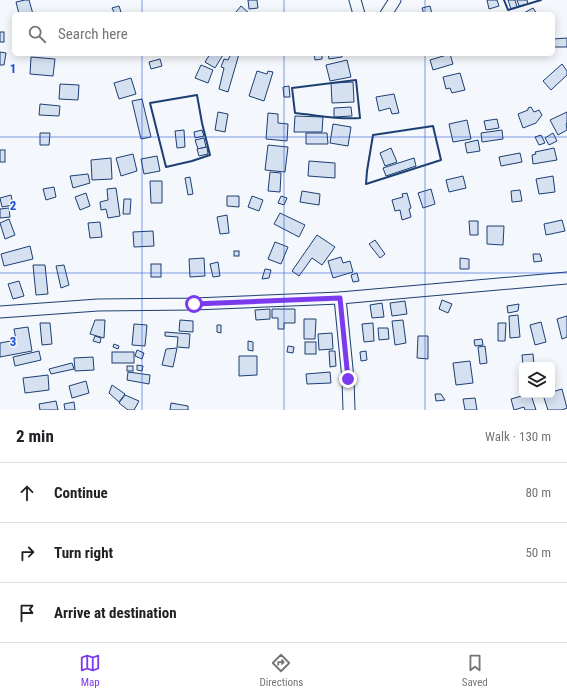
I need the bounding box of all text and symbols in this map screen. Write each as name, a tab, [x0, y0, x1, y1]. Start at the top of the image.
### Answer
search box	[12, 12, 555, 56]
icon: search	[26, 23, 48, 45]
text: Search here	[58, 25, 128, 43]
text: 1	[10, 61, 16, 76]
text: 2	[10, 198, 17, 213]
route start	[185, 295, 203, 313]
text: 3	[10, 334, 16, 349]
map controls	[519, 362, 555, 398]
button: layers	[519, 362, 555, 398]
route end	[339, 370, 357, 388]
text: 2 min	[16, 426, 54, 446]
text: Walk · 130 m	[485, 429, 551, 444]
icon: ahead	[16, 482, 38, 504]
text: Continue	[54, 484, 108, 502]
text: 80 m	[525, 485, 551, 500]
icon: right	[16, 542, 38, 564]
text: Turn right	[54, 544, 113, 562]
text: 50 m	[525, 545, 551, 560]
icon: arrive	[16, 602, 38, 624]
text: Arrive at destination	[54, 604, 177, 622]
tab: Map	[79, 652, 101, 689]
tab: Directions	[259, 652, 303, 689]
tab: Saved	[462, 652, 488, 689]

